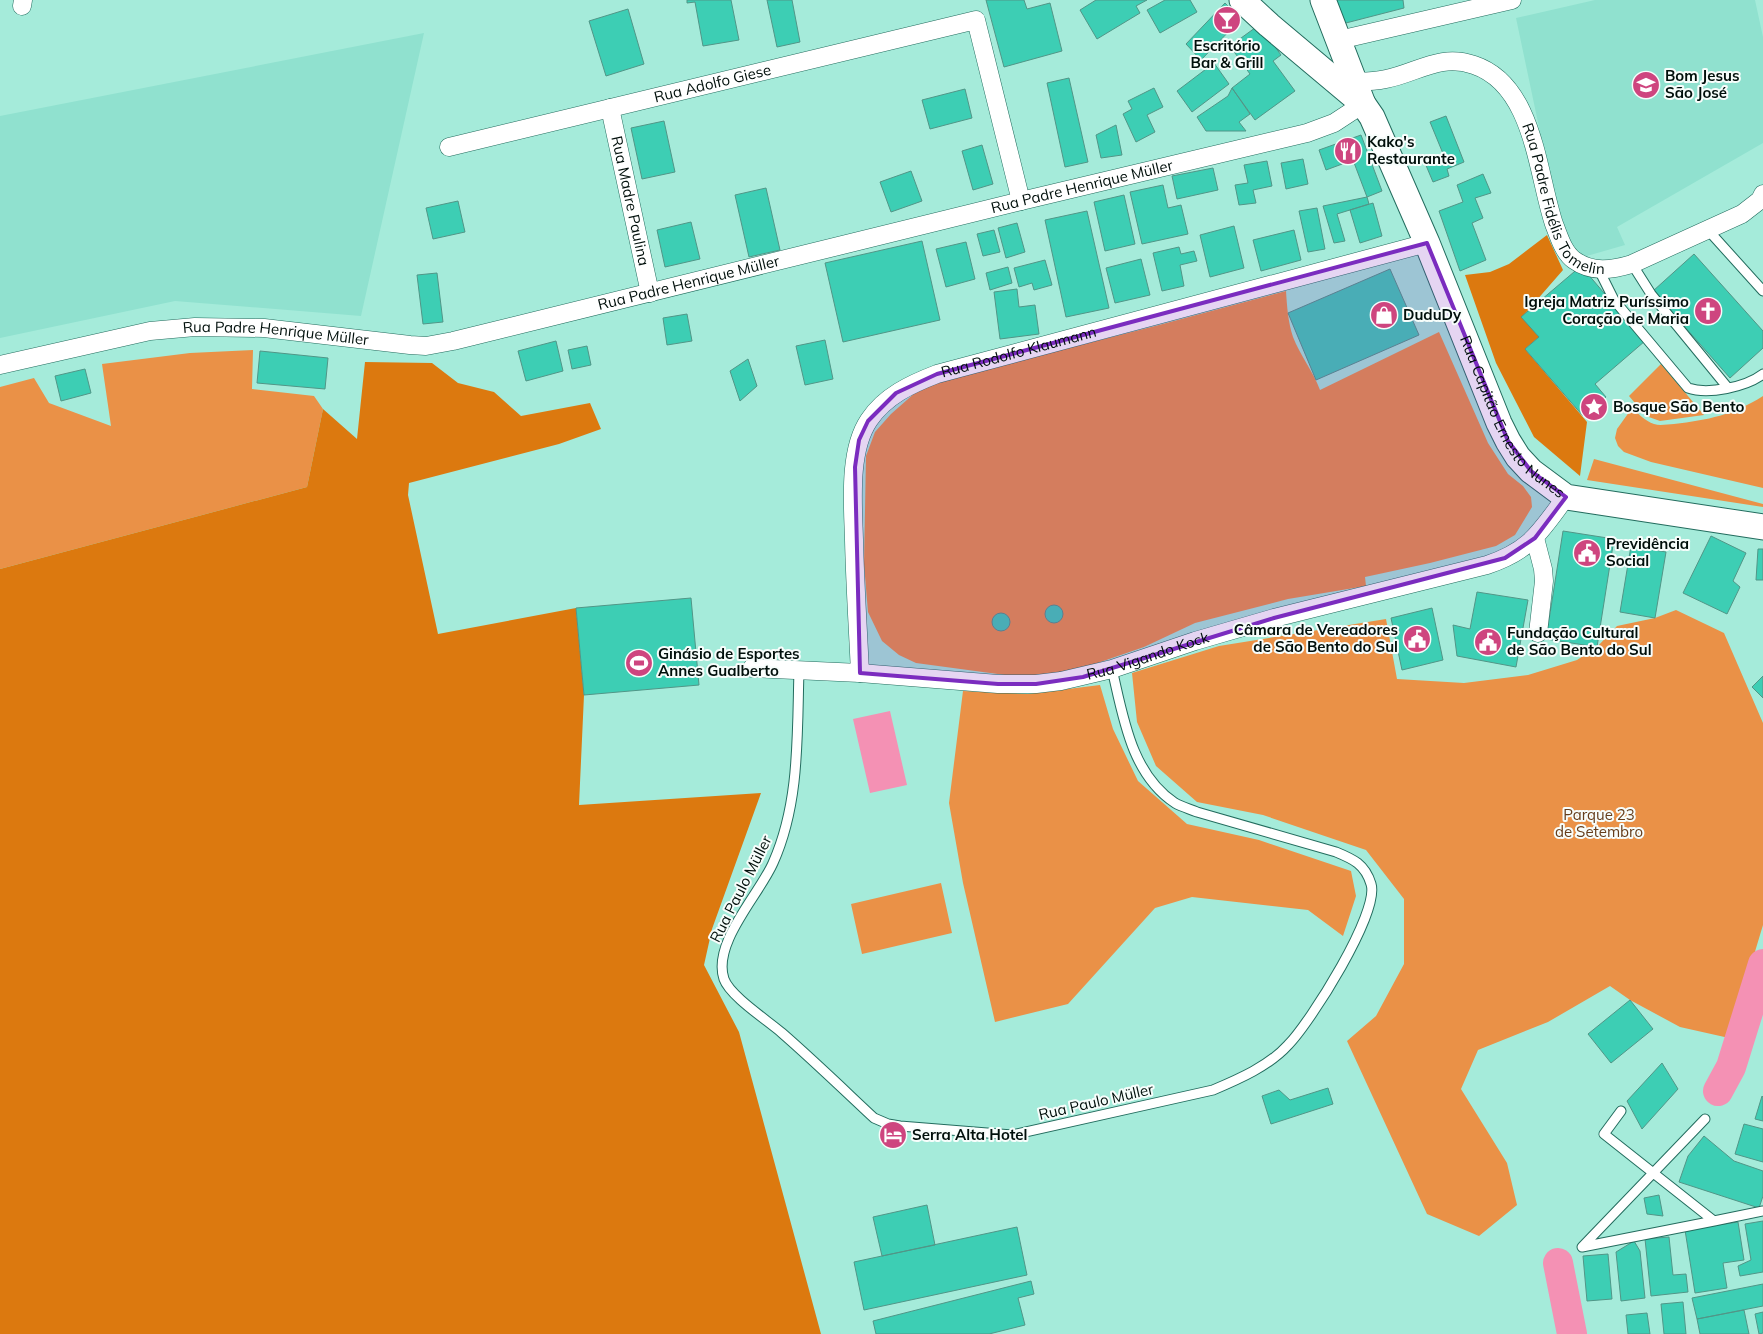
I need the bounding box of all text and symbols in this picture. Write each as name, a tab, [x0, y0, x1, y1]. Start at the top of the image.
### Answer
bar icon: Escritório Bar & Grill	[1212, 5, 1242, 35]
place label: Escritório Bar & Grill	[1191, 36, 1263, 72]
street label: Rua Adolfo Giese	[652, 60, 773, 106]
place label: Bom Jesus São José	[1665, 66, 1739, 102]
school or university icon: Bom Jesus São José	[1631, 70, 1661, 100]
street label: Rua Padre Fidélis Tomelin	[1518, 120, 1605, 278]
place label: Kako's Restaurante	[1367, 132, 1455, 168]
street label: Rua Madre Paulina	[607, 134, 654, 267]
restaurant icon: Kako's Restaurante	[1333, 136, 1363, 166]
street label: Rua Padre Henrique Müller	[989, 155, 1175, 217]
street label: Rua Padre Henrique Müller	[596, 251, 782, 314]
place label: Igreja Matriz Puríssimo Coração de Maria	[1524, 292, 1689, 328]
church icon: Igreja Matriz Puríssimo Coração de Maria	[1693, 296, 1723, 326]
shop icon: DuduDy	[1369, 300, 1399, 330]
place label: DuduDy	[1403, 305, 1462, 324]
street label: Rua Padre Henrique Müller	[182, 317, 370, 349]
street label: Rua Rodolfo Klaumann	[939, 322, 1098, 381]
street label: Rua Capitão Ernesto Nunes	[1456, 333, 1569, 502]
place icon: Bosque São Bento	[1579, 392, 1609, 422]
place label: Bosque São Bento	[1613, 397, 1745, 416]
place label: Previdência Social	[1606, 534, 1689, 570]
public building icon: Previdência Social	[1572, 538, 1602, 568]
place label: Câmara de Vereadores de São Bento do Sul	[1234, 620, 1398, 656]
place label: Fundação Cultural de São Bento do Sul	[1507, 623, 1652, 659]
public building icon: Câmara de Vereadores de São Bento do Sul	[1402, 624, 1432, 654]
street label: Rua Vigando Kock	[1085, 627, 1211, 684]
public building icon: Fundação Cultural de São Bento do Sul	[1473, 627, 1503, 657]
place label: Ginásio de Esportes Annes Gualberto	[658, 644, 800, 680]
sports icon: Ginásio de Esportes Annes Gualberto	[624, 648, 654, 678]
park label: Parque 23 de Setembro	[1555, 805, 1643, 841]
street label: Rua Paulo Müller	[705, 832, 776, 945]
street label: Rua Paulo Müller	[1037, 1079, 1156, 1124]
hotel icon: Serra Alta Hotel	[878, 1120, 908, 1150]
place label: Serra Alta Hotel	[912, 1125, 1027, 1144]

